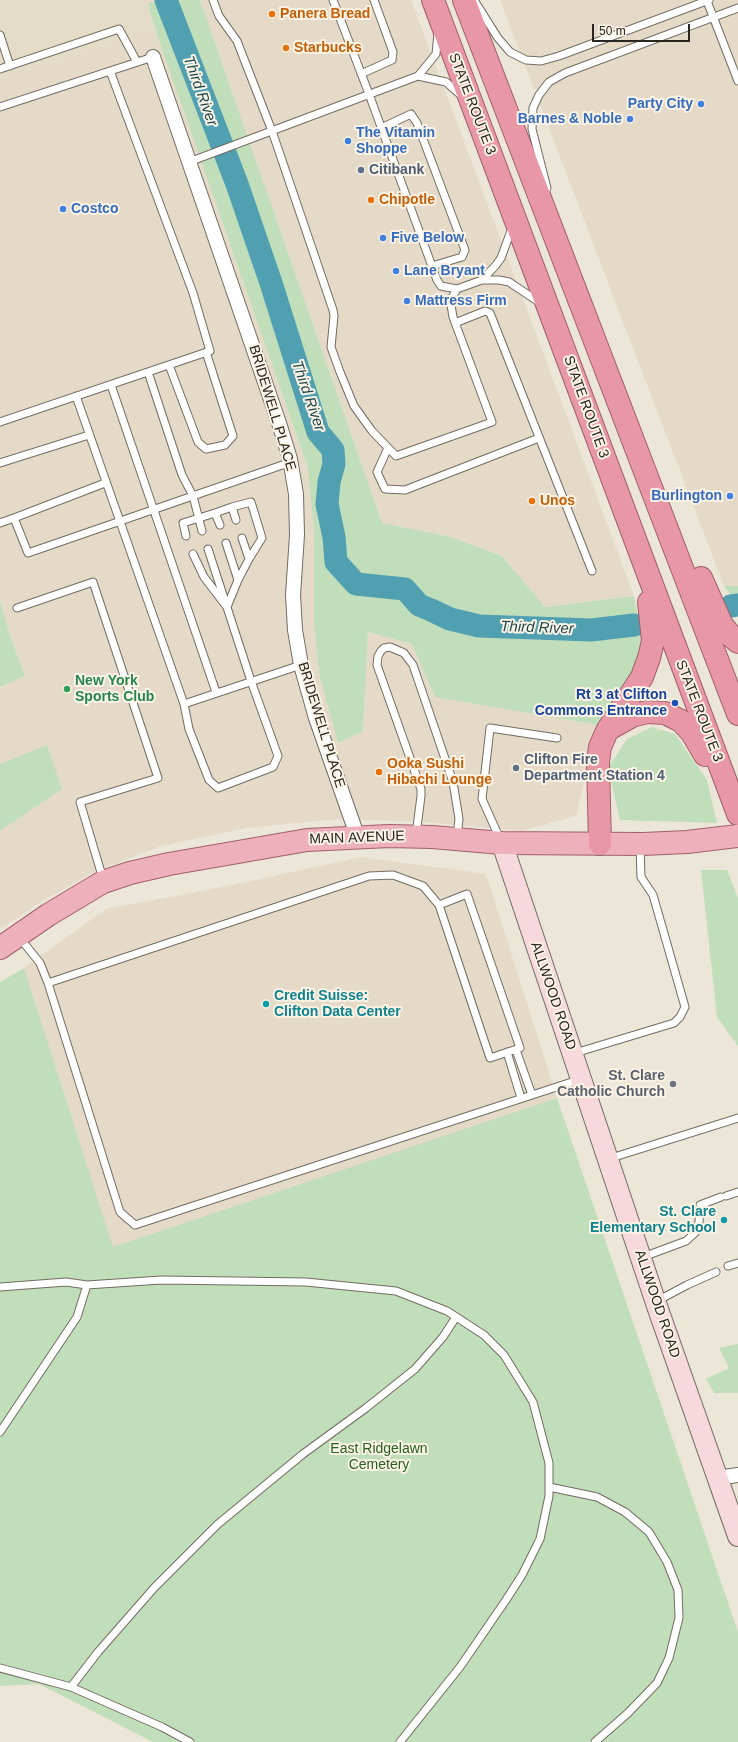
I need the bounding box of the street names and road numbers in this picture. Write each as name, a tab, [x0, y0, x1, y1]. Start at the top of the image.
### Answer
street label: STATE ROUTE 3	[445, 51, 499, 157]
street label: BRIDEWELL PLACE	[245, 343, 299, 473]
street label: STATE ROUTE 3	[560, 354, 612, 460]
street label: STATE ROUTE 3	[672, 658, 726, 764]
street label: BRIDEWELL PLACE	[294, 660, 348, 790]
street label: MAIN AVENUE	[309, 828, 405, 848]
street label: ALLWOOD ROAD	[527, 940, 579, 1052]
street label: ALLWOOD ROAD	[631, 1248, 683, 1360]

